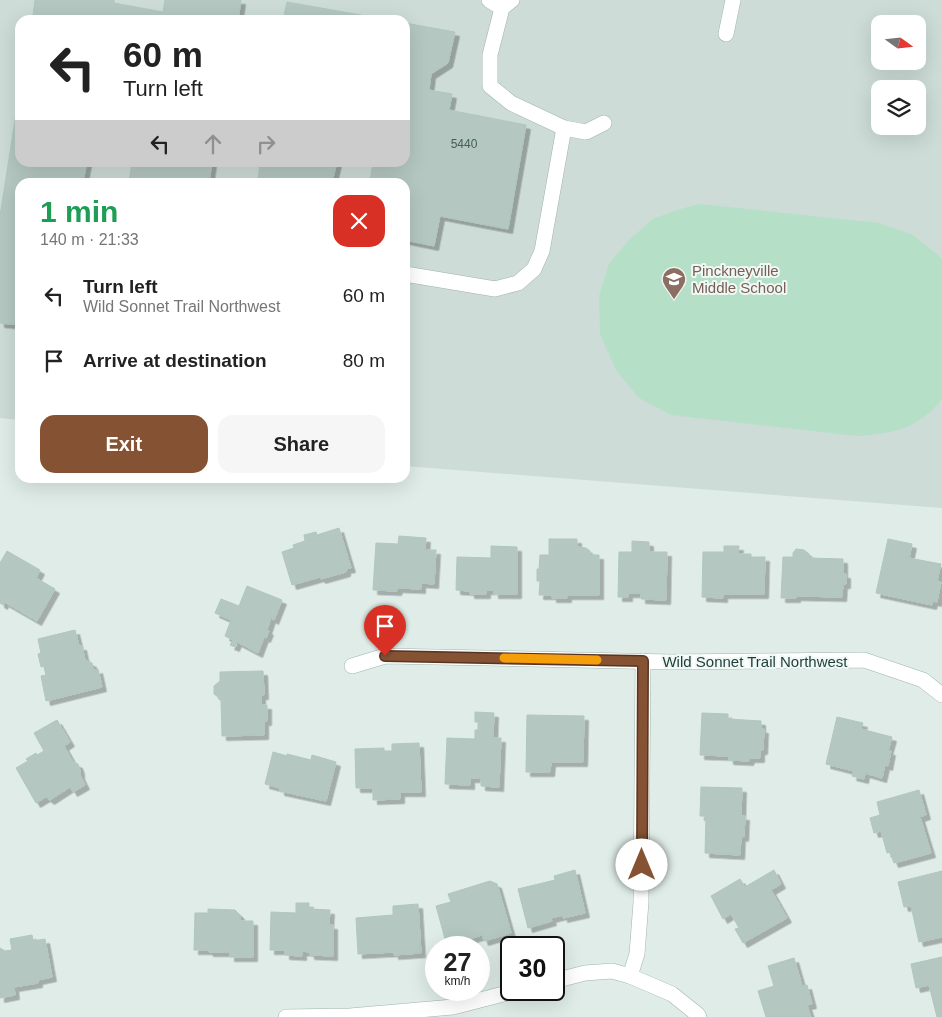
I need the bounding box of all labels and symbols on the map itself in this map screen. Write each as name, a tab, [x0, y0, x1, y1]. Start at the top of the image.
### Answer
north arrow	[871, 15, 926, 70]
house number: 5440	[451, 137, 478, 151]
place label: Pinckneyville Middle School	[692, 262, 786, 296]
school or university icon: Pinckneyville Middle School	[661, 266, 687, 300]
pin	[364, 605, 406, 656]
street label: Wild Sonnet Trail Northwest	[662, 653, 848, 670]
position arrow	[615, 838, 667, 890]
speed limit sign: 30	[500, 936, 565, 1001]

